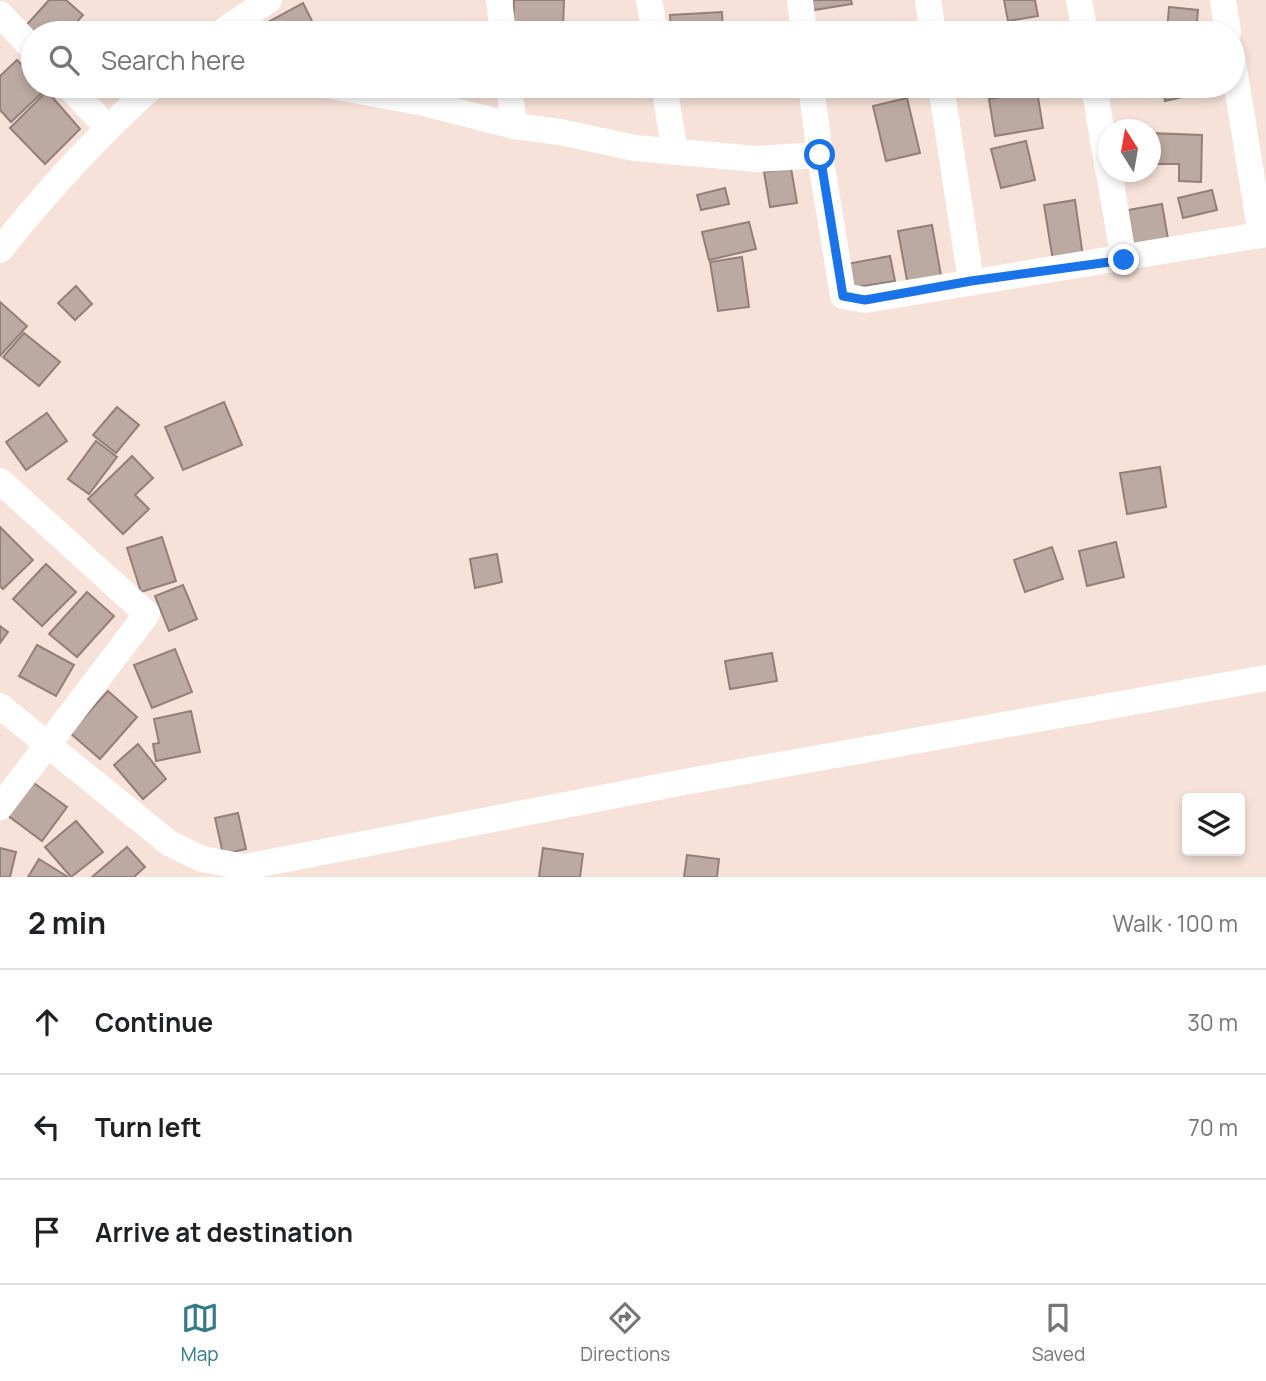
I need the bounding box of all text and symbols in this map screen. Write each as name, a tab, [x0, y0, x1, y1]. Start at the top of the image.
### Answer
search box	[21, 21, 1245, 98]
icon: search	[45, 41, 83, 79]
text: Search here	[101, 42, 246, 78]
north arrow	[1098, 119, 1161, 182]
route start	[804, 139, 835, 170]
route end	[1108, 244, 1139, 275]
map controls	[1182, 793, 1245, 856]
button: layers	[1182, 793, 1245, 856]
text: 2 min	[28, 902, 106, 943]
text: Walk · 100 m	[1112, 907, 1238, 939]
icon: ahead	[28, 1003, 66, 1041]
text: Continue	[95, 1004, 213, 1040]
text: 30 m	[1187, 1006, 1238, 1038]
icon: left	[28, 1108, 66, 1146]
text: Turn left	[95, 1109, 202, 1145]
text: 70 m	[1188, 1111, 1238, 1143]
icon: arrive	[28, 1213, 66, 1251]
text: Arrive at destination	[95, 1214, 353, 1250]
tab: Map	[181, 1299, 219, 1367]
tab: Directions	[580, 1299, 670, 1367]
tab: Saved	[1032, 1299, 1085, 1367]

